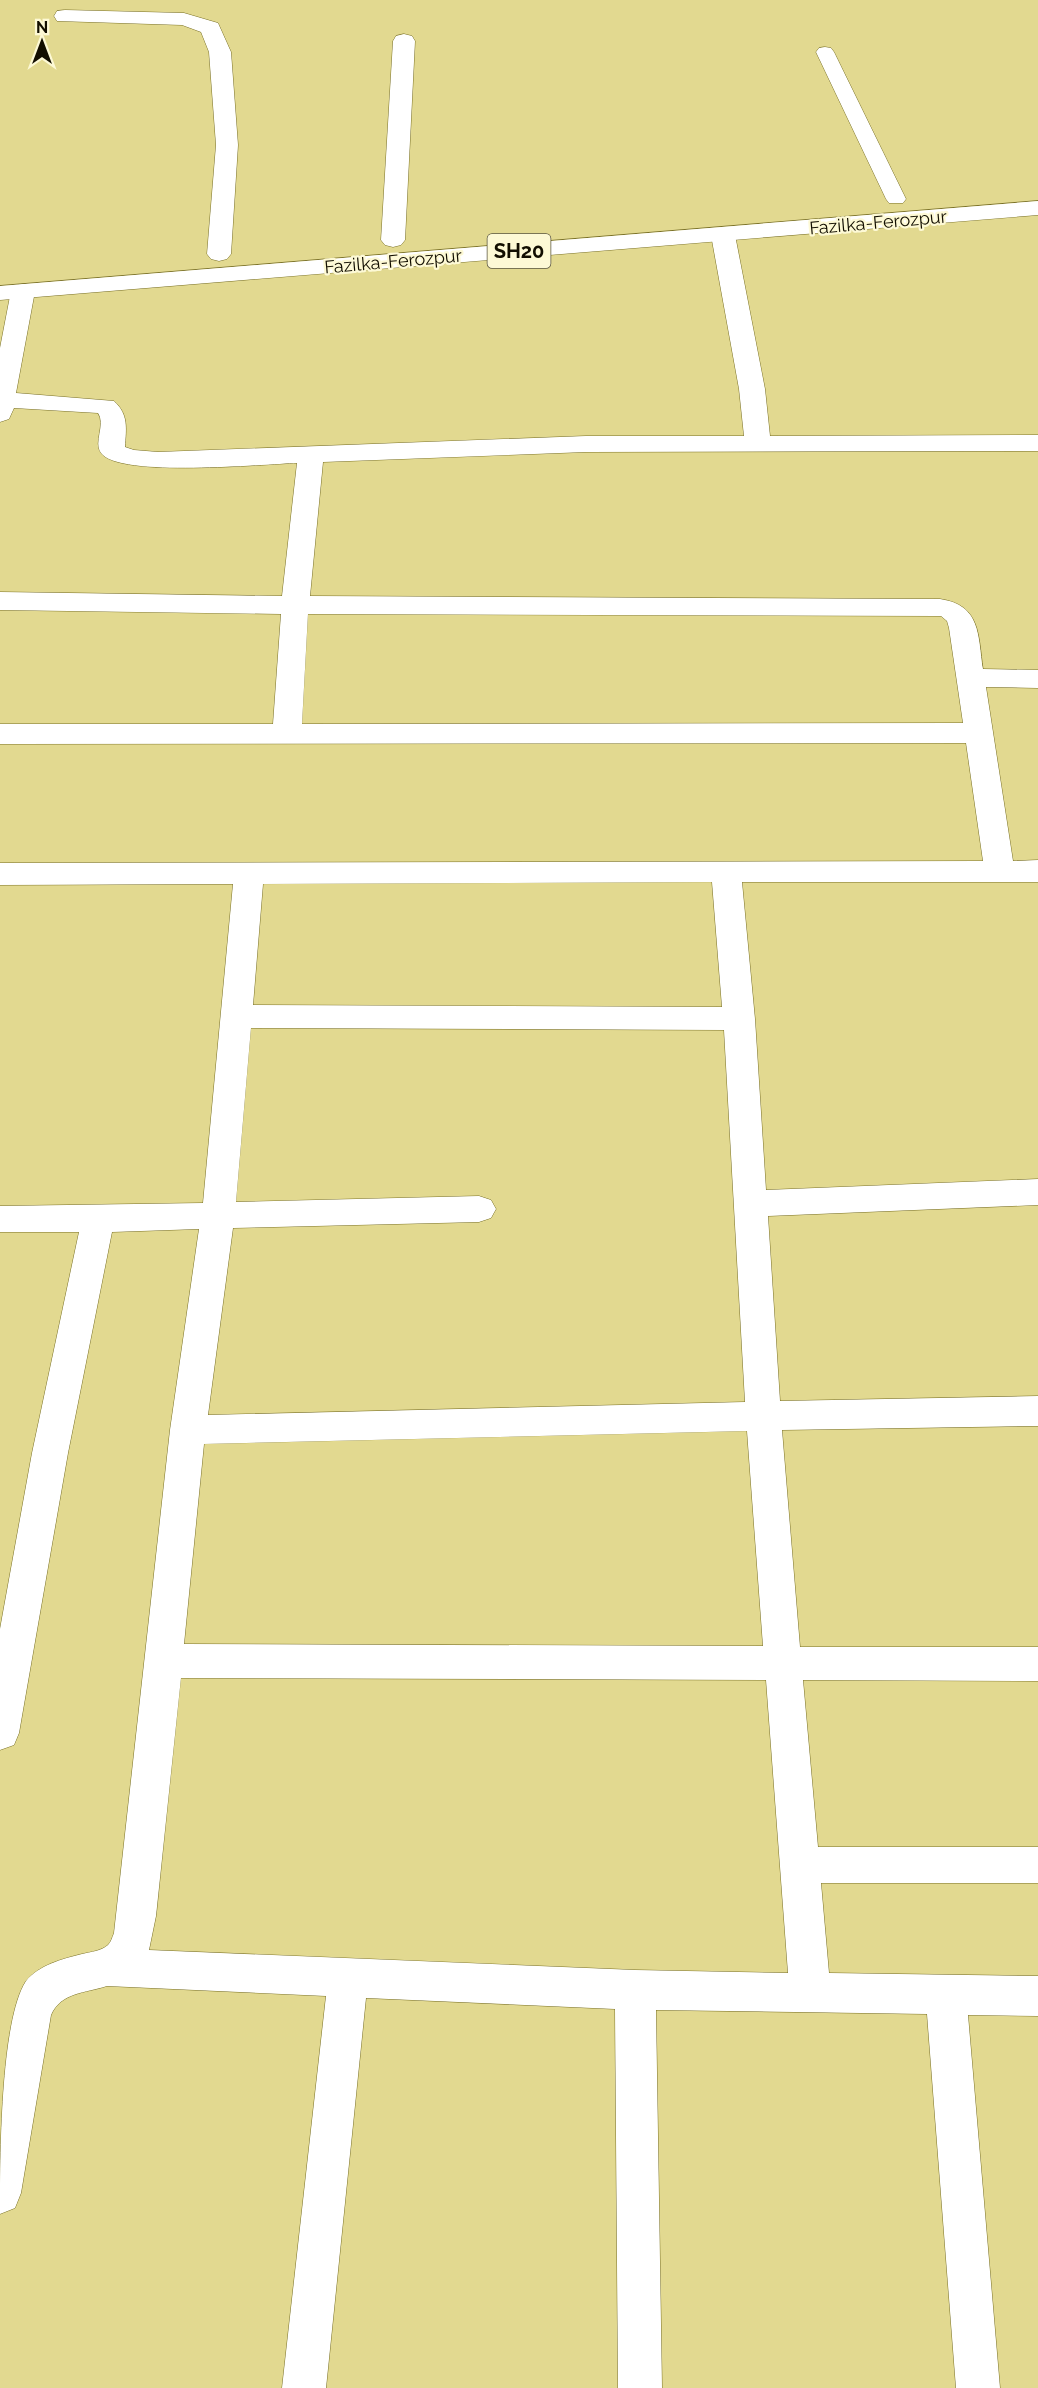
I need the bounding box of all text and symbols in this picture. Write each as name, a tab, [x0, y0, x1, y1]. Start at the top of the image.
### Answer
north arrow	[12, 12, 72, 72]
text: N	[36, 18, 48, 37]
street label: Fazilka-Ferozpur	[808, 205, 948, 238]
road number: SH20	[488, 234, 550, 268]
street label: Fazilka-Ferozpur	[323, 244, 463, 277]

